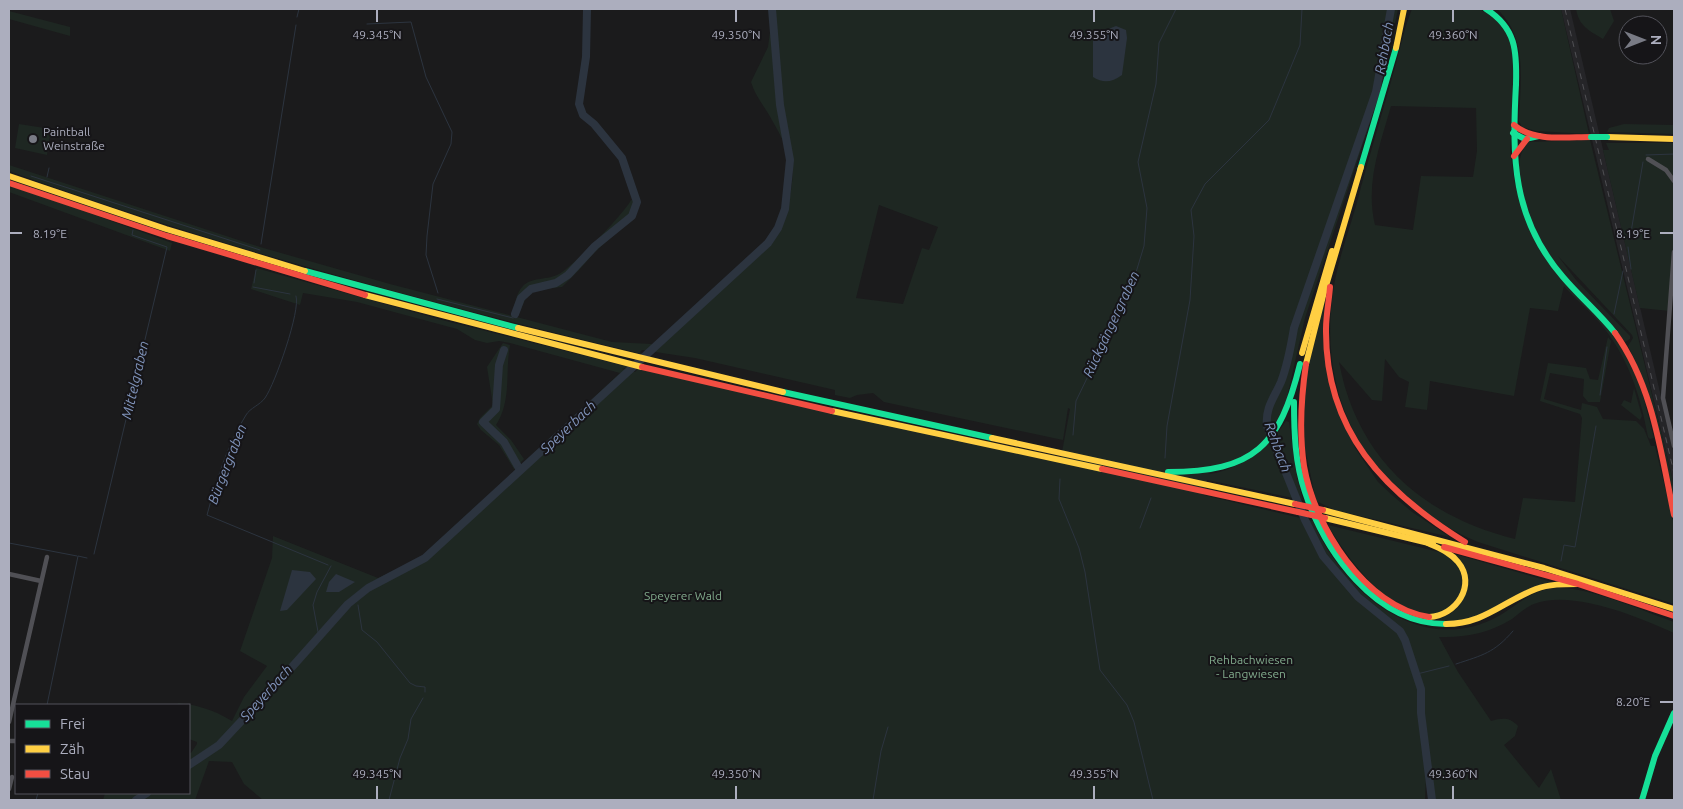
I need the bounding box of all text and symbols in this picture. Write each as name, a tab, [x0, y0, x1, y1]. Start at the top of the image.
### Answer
north arrow	[1618, 15, 1668, 65]
water label: Rehbach	[1372, 21, 1396, 75]
text: 49.345°N	[352, 28, 402, 41]
text: 49.350°N	[711, 28, 761, 41]
text: 49.355°N	[1069, 28, 1119, 41]
text: 49.360°N	[1428, 28, 1478, 41]
text: N	[1648, 35, 1664, 45]
place label: Paintball Weinstraße	[43, 125, 105, 152]
marker: Paintball Weinstraße	[27, 133, 39, 145]
text: 8.19°E	[33, 227, 67, 240]
text: 8.19°E	[1616, 227, 1650, 240]
water label: Rückgängergraben	[1079, 268, 1143, 380]
water label: Mittelgraben	[118, 339, 152, 421]
water label: Speyerbach	[536, 397, 599, 457]
water label: Rehbach	[1261, 420, 1295, 474]
water label: Bürgergraben	[204, 422, 250, 506]
park label: Speyerer Wald	[644, 589, 722, 602]
park label: Rehbachwiesen - Langwiesen	[1209, 653, 1293, 680]
water label: Speyerbach	[236, 662, 295, 725]
text: 8.20°E	[1616, 695, 1650, 708]
legend	[15, 704, 190, 794]
text: Frei	[60, 715, 85, 732]
text: Zäh	[60, 740, 85, 757]
text: Stau	[60, 765, 90, 782]
text: 49.345°N	[352, 767, 402, 780]
text: 49.350°N	[711, 767, 761, 780]
text: 49.355°N	[1069, 767, 1119, 780]
text: 49.360°N	[1428, 767, 1478, 780]

